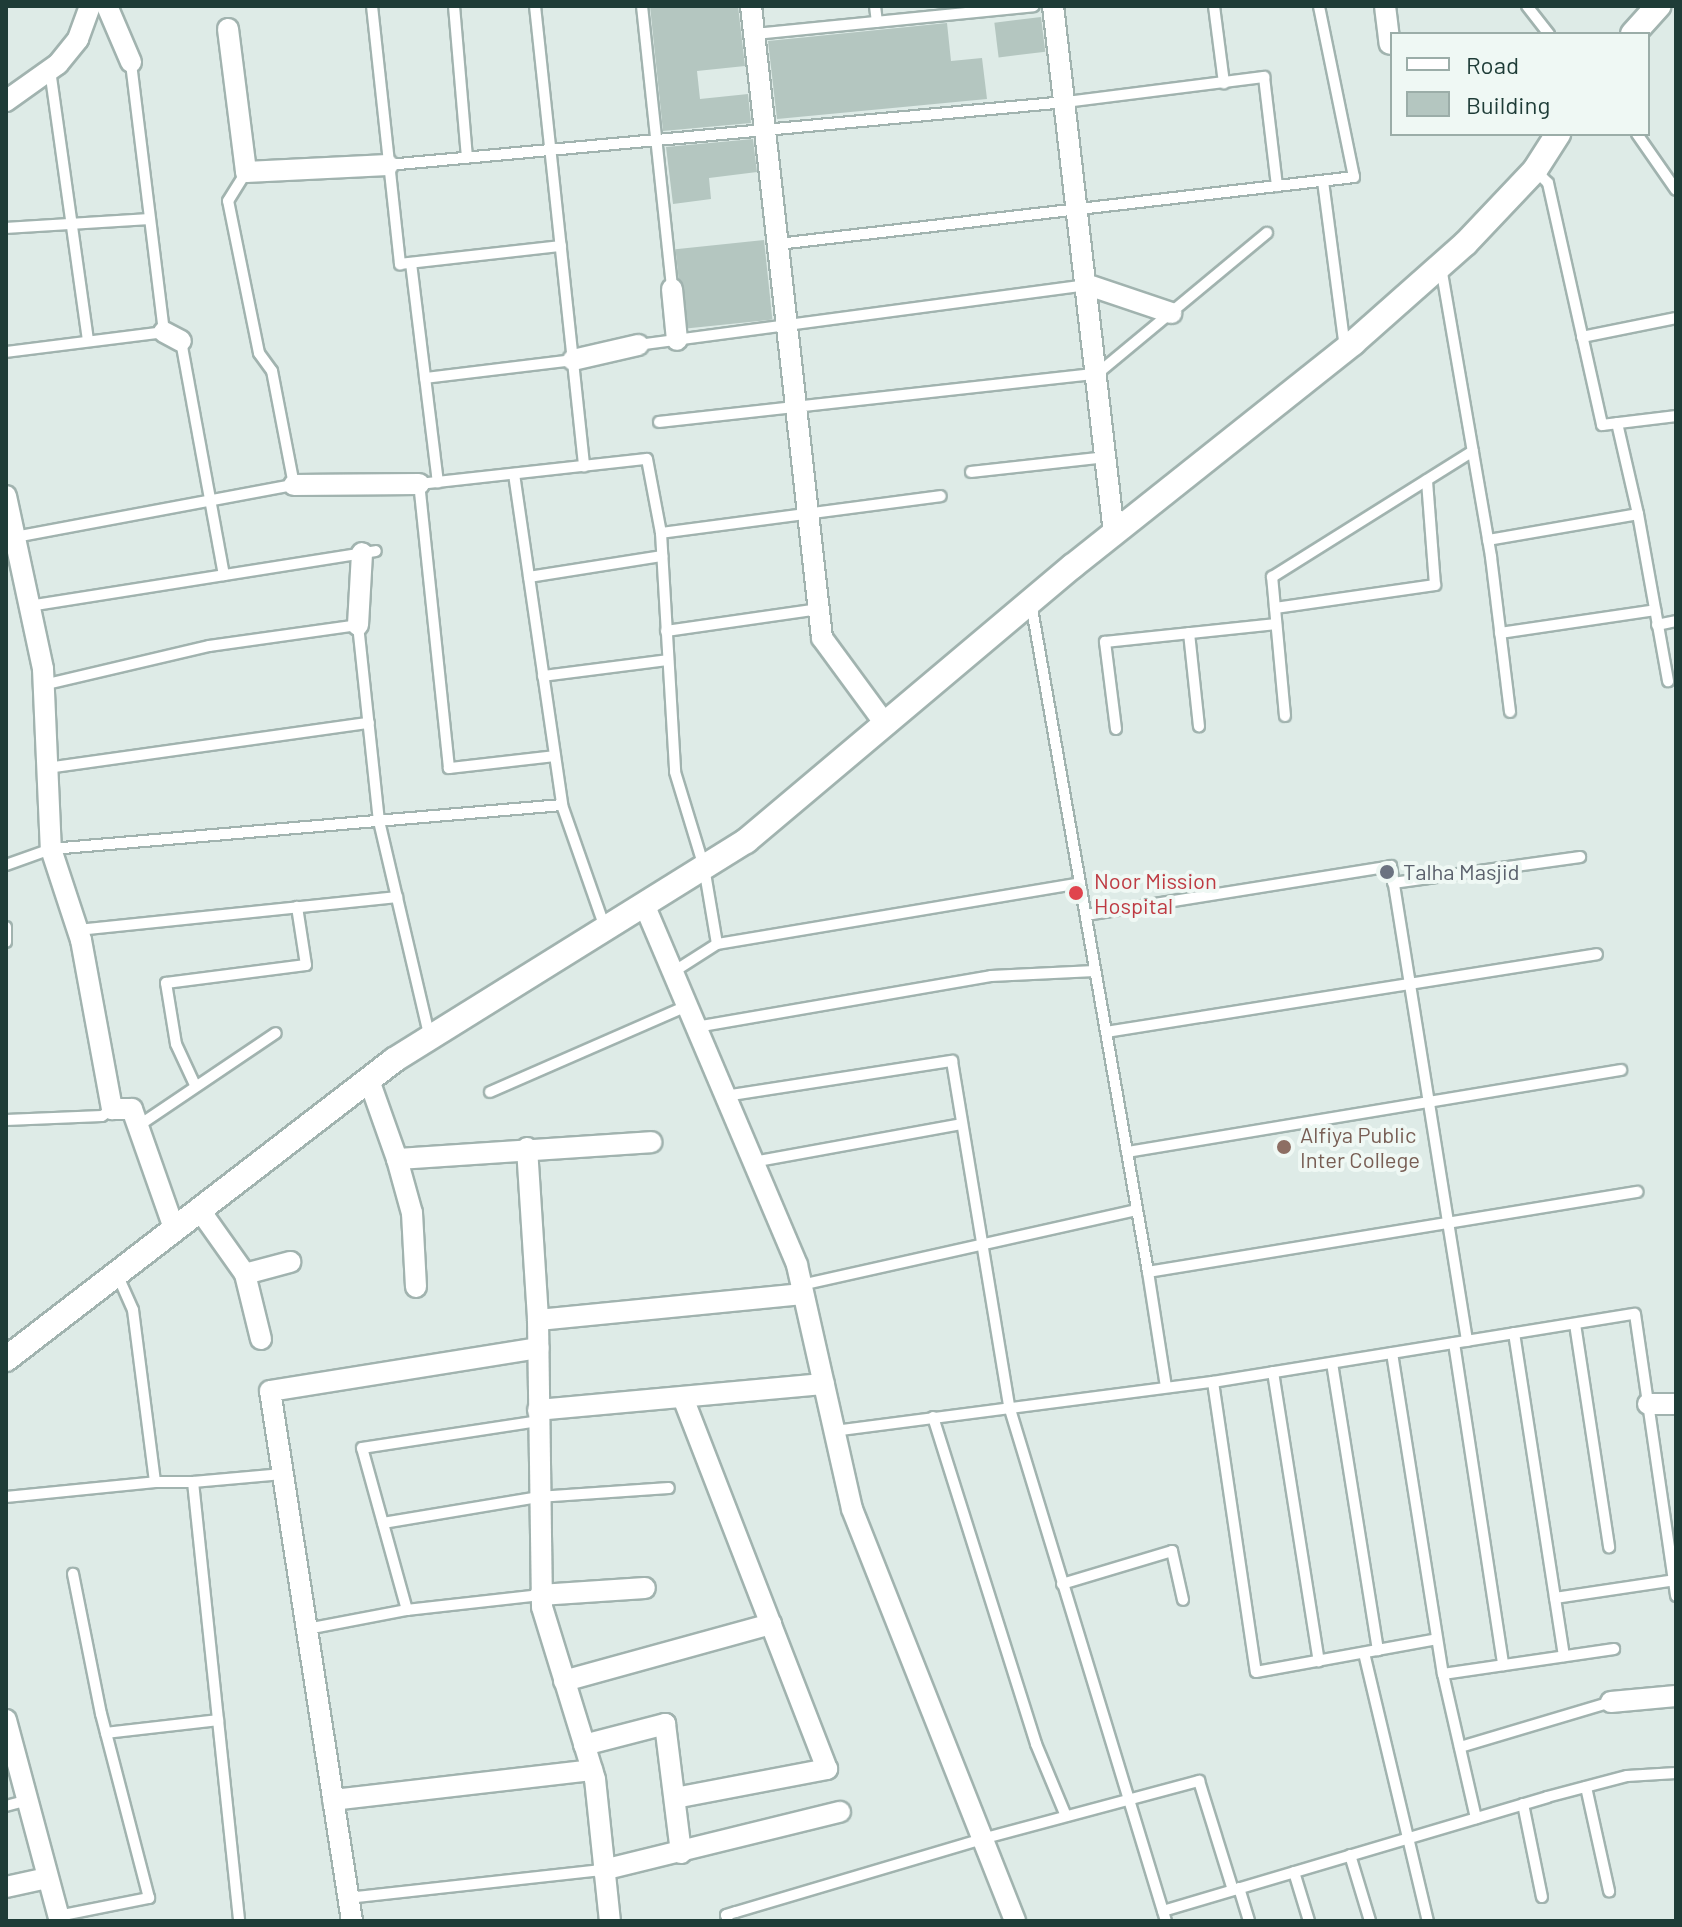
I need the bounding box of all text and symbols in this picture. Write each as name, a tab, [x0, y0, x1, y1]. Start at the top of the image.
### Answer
legend	[1390, 32, 1650, 136]
text: Road	[1466, 50, 1519, 79]
text: Building	[1466, 90, 1550, 119]
place label: Talha Masjid	[1403, 859, 1520, 885]
marker: Talha Masjid	[1378, 863, 1396, 881]
place label: Noor Mission Hospital	[1094, 867, 1217, 918]
marker: Noor Mission Hospital	[1065, 882, 1087, 904]
place label: Alfiya Public Inter College	[1300, 1121, 1420, 1172]
marker: Alfiya Public Inter College	[1275, 1138, 1293, 1156]

